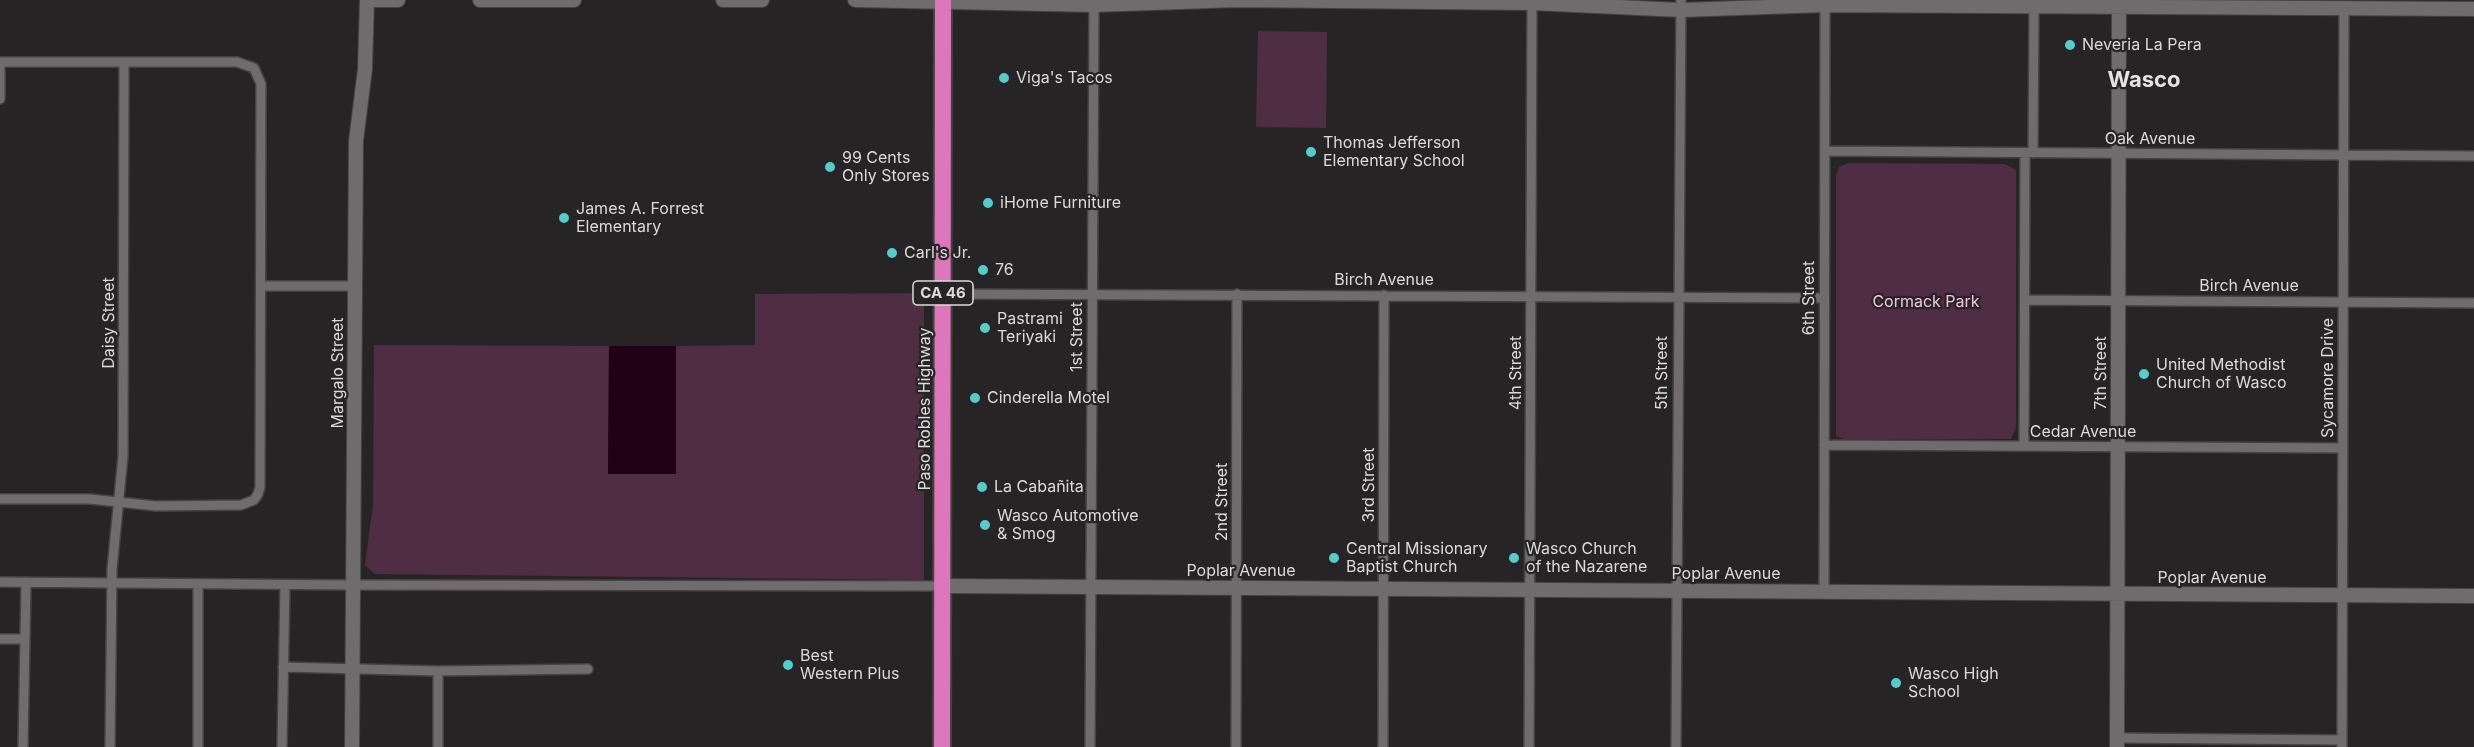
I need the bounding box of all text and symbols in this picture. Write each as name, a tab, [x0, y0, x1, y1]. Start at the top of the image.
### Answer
place label: Neveria La Pera	[2082, 35, 2202, 55]
marker: Neveria La Pera	[2063, 38, 2077, 52]
district label: Wasco	[2107, 67, 2181, 93]
place label: Viga's Tacos	[1016, 68, 1113, 88]
marker: Viga's Tacos	[997, 71, 1011, 85]
street label: Oak Avenue	[2105, 129, 2195, 149]
place label: Thomas Jefferson Elementary School	[1323, 133, 1465, 171]
marker: Thomas Jefferson Elementary School	[1304, 145, 1318, 159]
place label: 99 Cents Only Stores	[842, 148, 930, 186]
marker: 99 Cents Only Stores	[823, 160, 837, 174]
place label: iHome Furniture	[1000, 193, 1121, 213]
marker: iHome Furniture	[981, 196, 995, 210]
place label: James A. Forrest Elementary	[576, 199, 704, 237]
marker: James A. Forrest Elementary	[557, 211, 571, 225]
place label: Carl's Jr.	[904, 243, 971, 263]
marker: Carl's Jr.	[885, 246, 899, 260]
place label: 76	[995, 260, 1014, 280]
street label: 6th Street	[1799, 261, 1819, 335]
marker: 76	[976, 263, 990, 277]
street label: Birch Avenue	[1334, 270, 1434, 290]
street label: Birch Avenue	[2199, 276, 2299, 296]
street label: Daisy Street	[99, 277, 119, 369]
road number: CA 46	[913, 281, 973, 305]
park label: Cormack Park	[1872, 292, 1980, 312]
street label: 1st Street	[1067, 302, 1087, 372]
place label: Pastrami Teriyaki	[997, 309, 1063, 347]
street label: Margalo Street	[328, 317, 348, 429]
street label: Sycamore Drive	[2318, 318, 2338, 438]
marker: Pastrami Teriyaki	[978, 321, 992, 335]
street label: Paso Robles Highway	[915, 327, 935, 491]
street label: 4th Street	[1506, 336, 1526, 410]
street label: 5th Street	[1652, 336, 1672, 410]
street label: 7th Street	[2091, 336, 2111, 410]
place label: United Methodist Church of Wasco	[2156, 355, 2287, 393]
marker: United Methodist Church of Wasco	[2137, 367, 2151, 381]
place label: Cinderella Motel	[987, 388, 1110, 408]
marker: Cinderella Motel	[968, 391, 982, 405]
street label: Cedar Avenue	[2030, 422, 2136, 442]
street label: 3rd Street	[1359, 447, 1379, 523]
street label: 2nd Street	[1212, 463, 1232, 541]
place label: La Cabañita	[994, 477, 1084, 497]
marker: La Cabañita	[975, 480, 989, 494]
place label: Wasco Automotive & Smog	[997, 506, 1139, 544]
marker: Wasco Automotive & Smog	[978, 518, 992, 532]
place label: Central Missionary Baptist Church	[1346, 539, 1487, 577]
place label: Wasco Church of the Nazarene	[1526, 539, 1647, 577]
marker: Central Missionary Baptist Church	[1327, 551, 1341, 565]
marker: Wasco Church of the Nazarene	[1507, 551, 1521, 565]
street label: Poplar Avenue	[1186, 561, 1296, 581]
street label: Poplar Avenue	[1671, 564, 1781, 584]
street label: Poplar Avenue	[2157, 568, 2267, 588]
place label: Best Western Plus	[800, 646, 899, 684]
marker: Best Western Plus	[781, 658, 795, 672]
place label: Wasco High School	[1908, 664, 1999, 702]
marker: Wasco High School	[1889, 676, 1903, 690]

